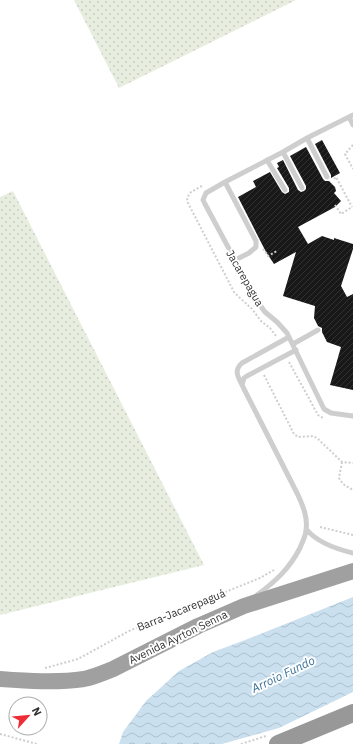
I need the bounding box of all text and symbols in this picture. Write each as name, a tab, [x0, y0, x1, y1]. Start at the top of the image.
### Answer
street label: Jacarepagua	[223, 247, 267, 309]
street label: Barra-Jacarepaguá	[135, 586, 227, 634]
street label: Avenida Ayrton Senna	[126, 607, 230, 667]
water label: Arroio Fundo	[248, 652, 318, 696]
north arrow	[8, 696, 48, 736]
text: N	[29, 705, 45, 718]

